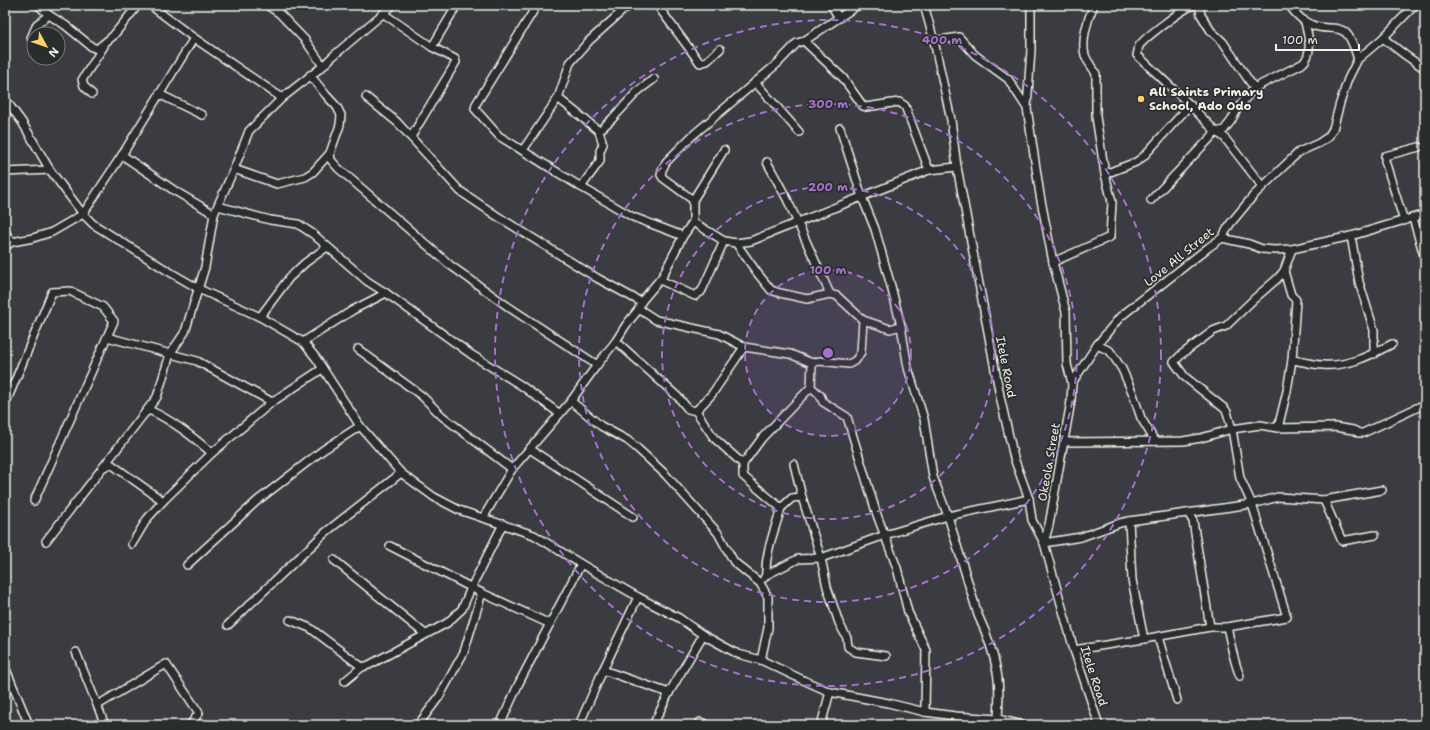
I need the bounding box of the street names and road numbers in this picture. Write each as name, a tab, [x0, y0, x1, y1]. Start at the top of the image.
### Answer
street label: Love All Street	[1141, 224, 1217, 290]
street label: Itele Road	[992, 335, 1020, 400]
street label: Okeola Street	[1034, 422, 1064, 502]
street label: Itele Road	[1077, 644, 1111, 709]

